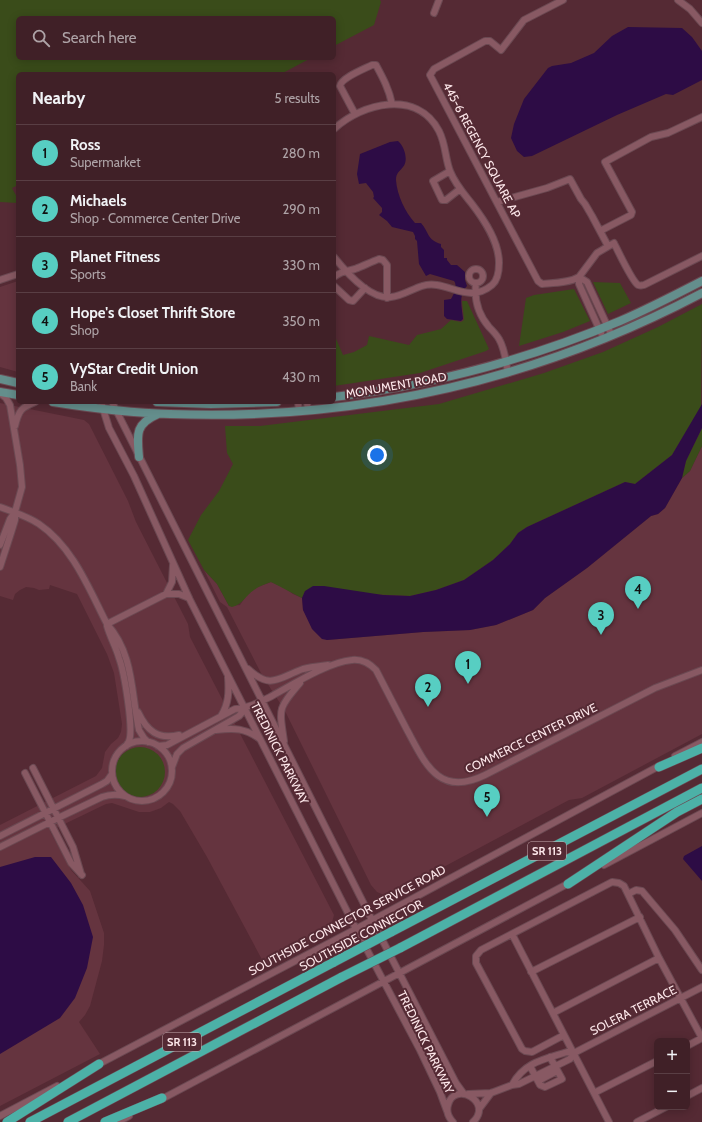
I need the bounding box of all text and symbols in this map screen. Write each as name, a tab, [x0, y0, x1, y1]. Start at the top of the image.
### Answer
search box	[16, 16, 336, 60]
icon: search	[30, 27, 52, 49]
text: Search here	[62, 29, 137, 47]
street label: 445-6 REGENCY SQUARE AP	[440, 79, 524, 221]
text: Nearby	[32, 88, 85, 108]
text: 5 results	[274, 90, 320, 106]
text: Ross	[70, 136, 100, 154]
text: 1	[43, 145, 47, 161]
text: 280 m	[282, 145, 320, 161]
text: Supermarket	[70, 154, 141, 170]
text: Michaels	[70, 192, 127, 210]
text: 2	[42, 201, 48, 217]
text: 290 m	[282, 201, 320, 217]
text: Shop · Commerce Center Drive	[70, 210, 240, 226]
text: Planet Fitness	[70, 248, 160, 266]
text: 3	[41, 257, 49, 273]
text: 330 m	[283, 257, 320, 273]
text: Sports	[70, 266, 106, 282]
text: Hope's Closet Thrift Store	[70, 304, 235, 322]
text: 4	[41, 313, 49, 329]
text: 350 m	[283, 313, 320, 329]
text: Shop	[70, 322, 99, 338]
text: VyStar Credit Union	[70, 360, 198, 378]
text: 5	[42, 369, 48, 385]
text: 430 m	[282, 369, 320, 385]
street label: MONUMENT ROAD	[344, 369, 448, 401]
text: Bank	[70, 378, 97, 394]
your location	[367, 445, 387, 465]
pin: 4	[625, 576, 651, 609]
pin: 3	[588, 602, 614, 635]
pin: 1	[455, 651, 481, 684]
pin: 2	[415, 674, 441, 707]
street label: TREDINICK PARKWAY	[248, 699, 312, 807]
street label: COMMERCE CENTER DRIVE	[463, 699, 600, 777]
pin: 5	[474, 784, 500, 817]
road number: SR 113	[528, 842, 566, 860]
street label: SOUTHSIDE CONNECTOR SERVICE ROAD	[246, 862, 448, 978]
street label: SOUTHSIDE CONNECTOR	[297, 896, 425, 974]
street label: SOLERA TERRACE	[587, 982, 679, 1038]
street label: TREDINICK PARKWAY	[395, 988, 458, 1096]
road number: SR 113	[163, 1033, 201, 1051]
map controls	[654, 1038, 690, 1110]
button: +	[654, 1038, 690, 1074]
button: −	[654, 1074, 690, 1110]

